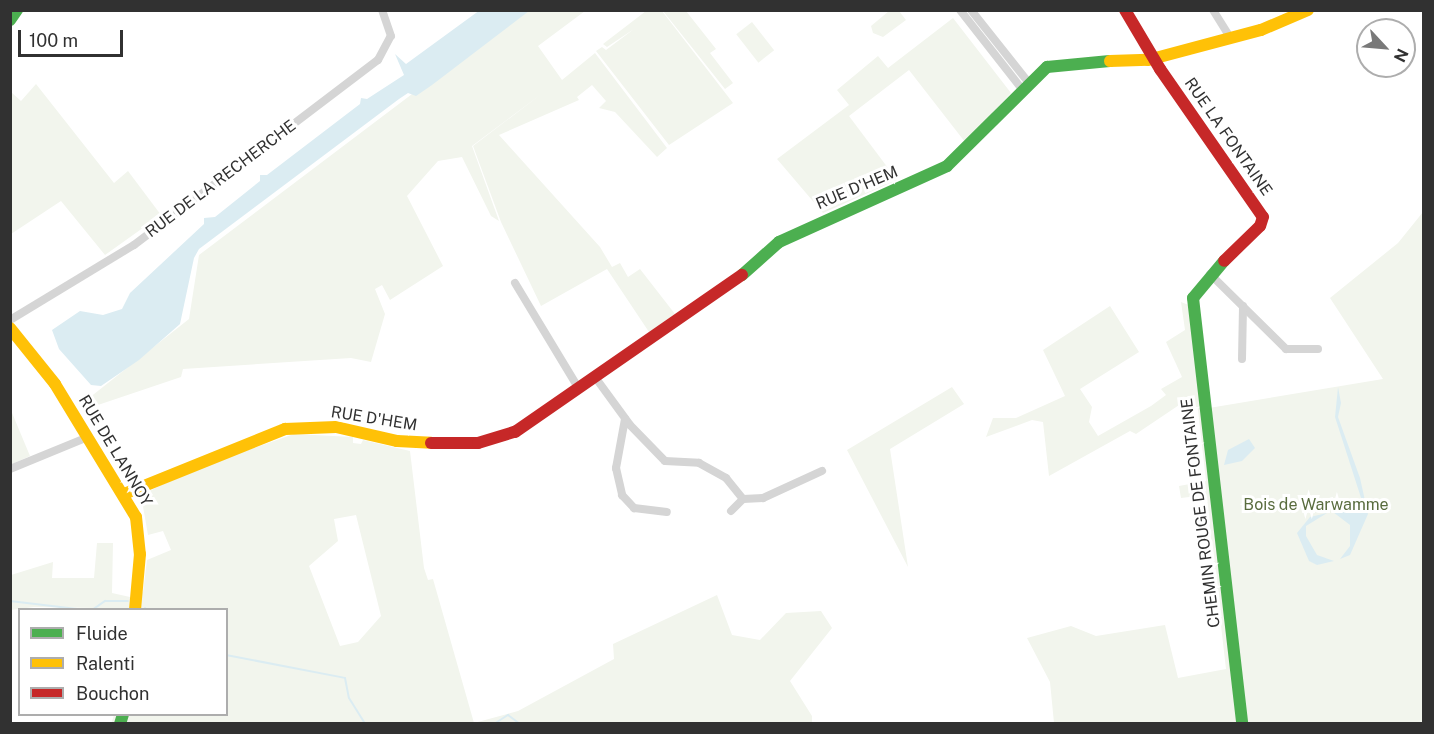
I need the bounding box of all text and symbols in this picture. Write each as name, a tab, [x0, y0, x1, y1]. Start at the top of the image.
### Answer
scale bar	[21, 18, 126, 56]
north arrow	[1356, 18, 1416, 78]
text: 100 m	[29, 30, 78, 51]
text: N	[1390, 45, 1412, 65]
street label: RUE LA FONTAINE	[1180, 74, 1276, 200]
street label: RUE DE LA RECHERCHE	[142, 116, 300, 242]
street label: RUE D'HEM	[813, 162, 901, 214]
street label: RUE DE LANNOY	[74, 392, 156, 510]
street label: CHEMIN ROUGE DE FONTAINE	[1177, 397, 1225, 629]
street label: RUE D'HEM	[329, 403, 419, 435]
park label: Bois de Warwamme	[1243, 495, 1389, 515]
legend	[18, 608, 228, 716]
text: Fluide	[76, 623, 128, 644]
text: Ralenti	[76, 653, 135, 674]
text: Bouchon	[76, 683, 149, 704]

